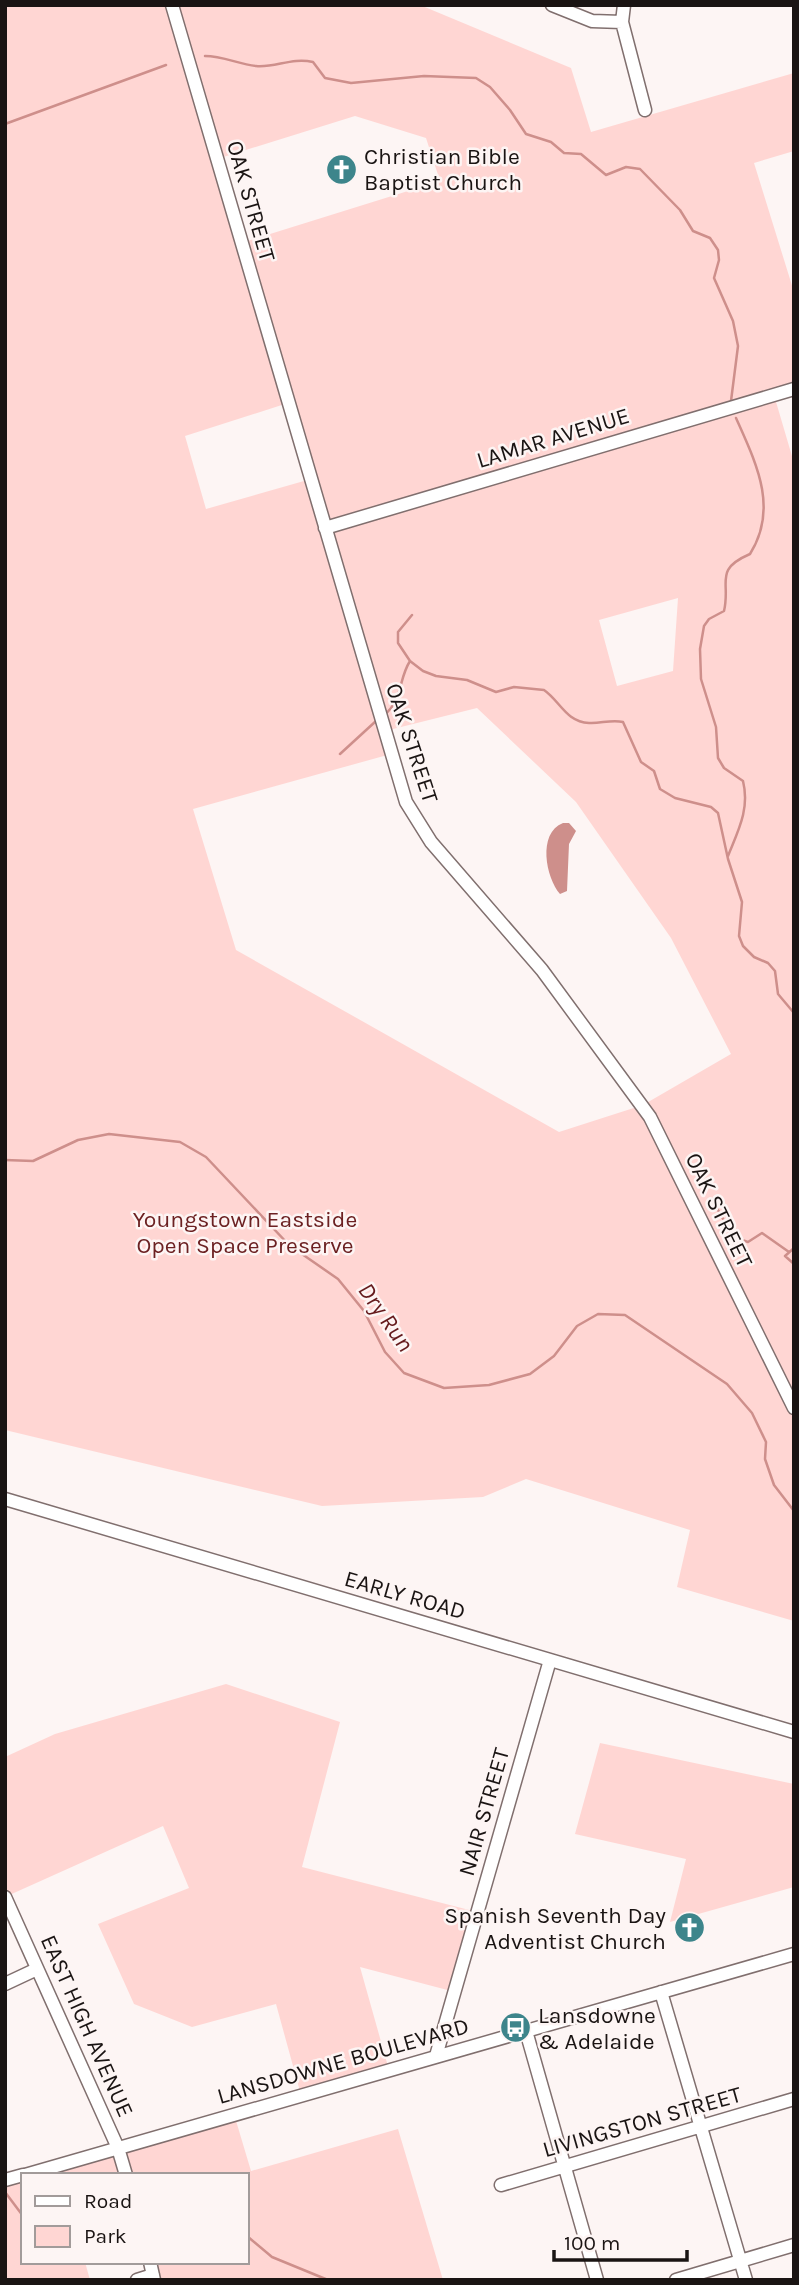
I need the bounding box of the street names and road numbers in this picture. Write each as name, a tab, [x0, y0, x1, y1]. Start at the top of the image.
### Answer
street label: OAK STREET	[221, 138, 281, 265]
street label: LAMAR AVENUE	[473, 402, 633, 474]
street label: OAK STREET	[380, 680, 444, 807]
street label: OAK STREET	[680, 1148, 759, 1272]
street label: EARLY ROAD	[341, 1565, 469, 1625]
street label: NAIR STREET	[453, 1744, 515, 1879]
street label: EAST HIGH AVENUE	[35, 1931, 139, 2121]
street label: LANSDOWNE BOULEVARD	[214, 2012, 472, 2110]
street label: LIVINGSTON STREET	[540, 2081, 745, 2163]

